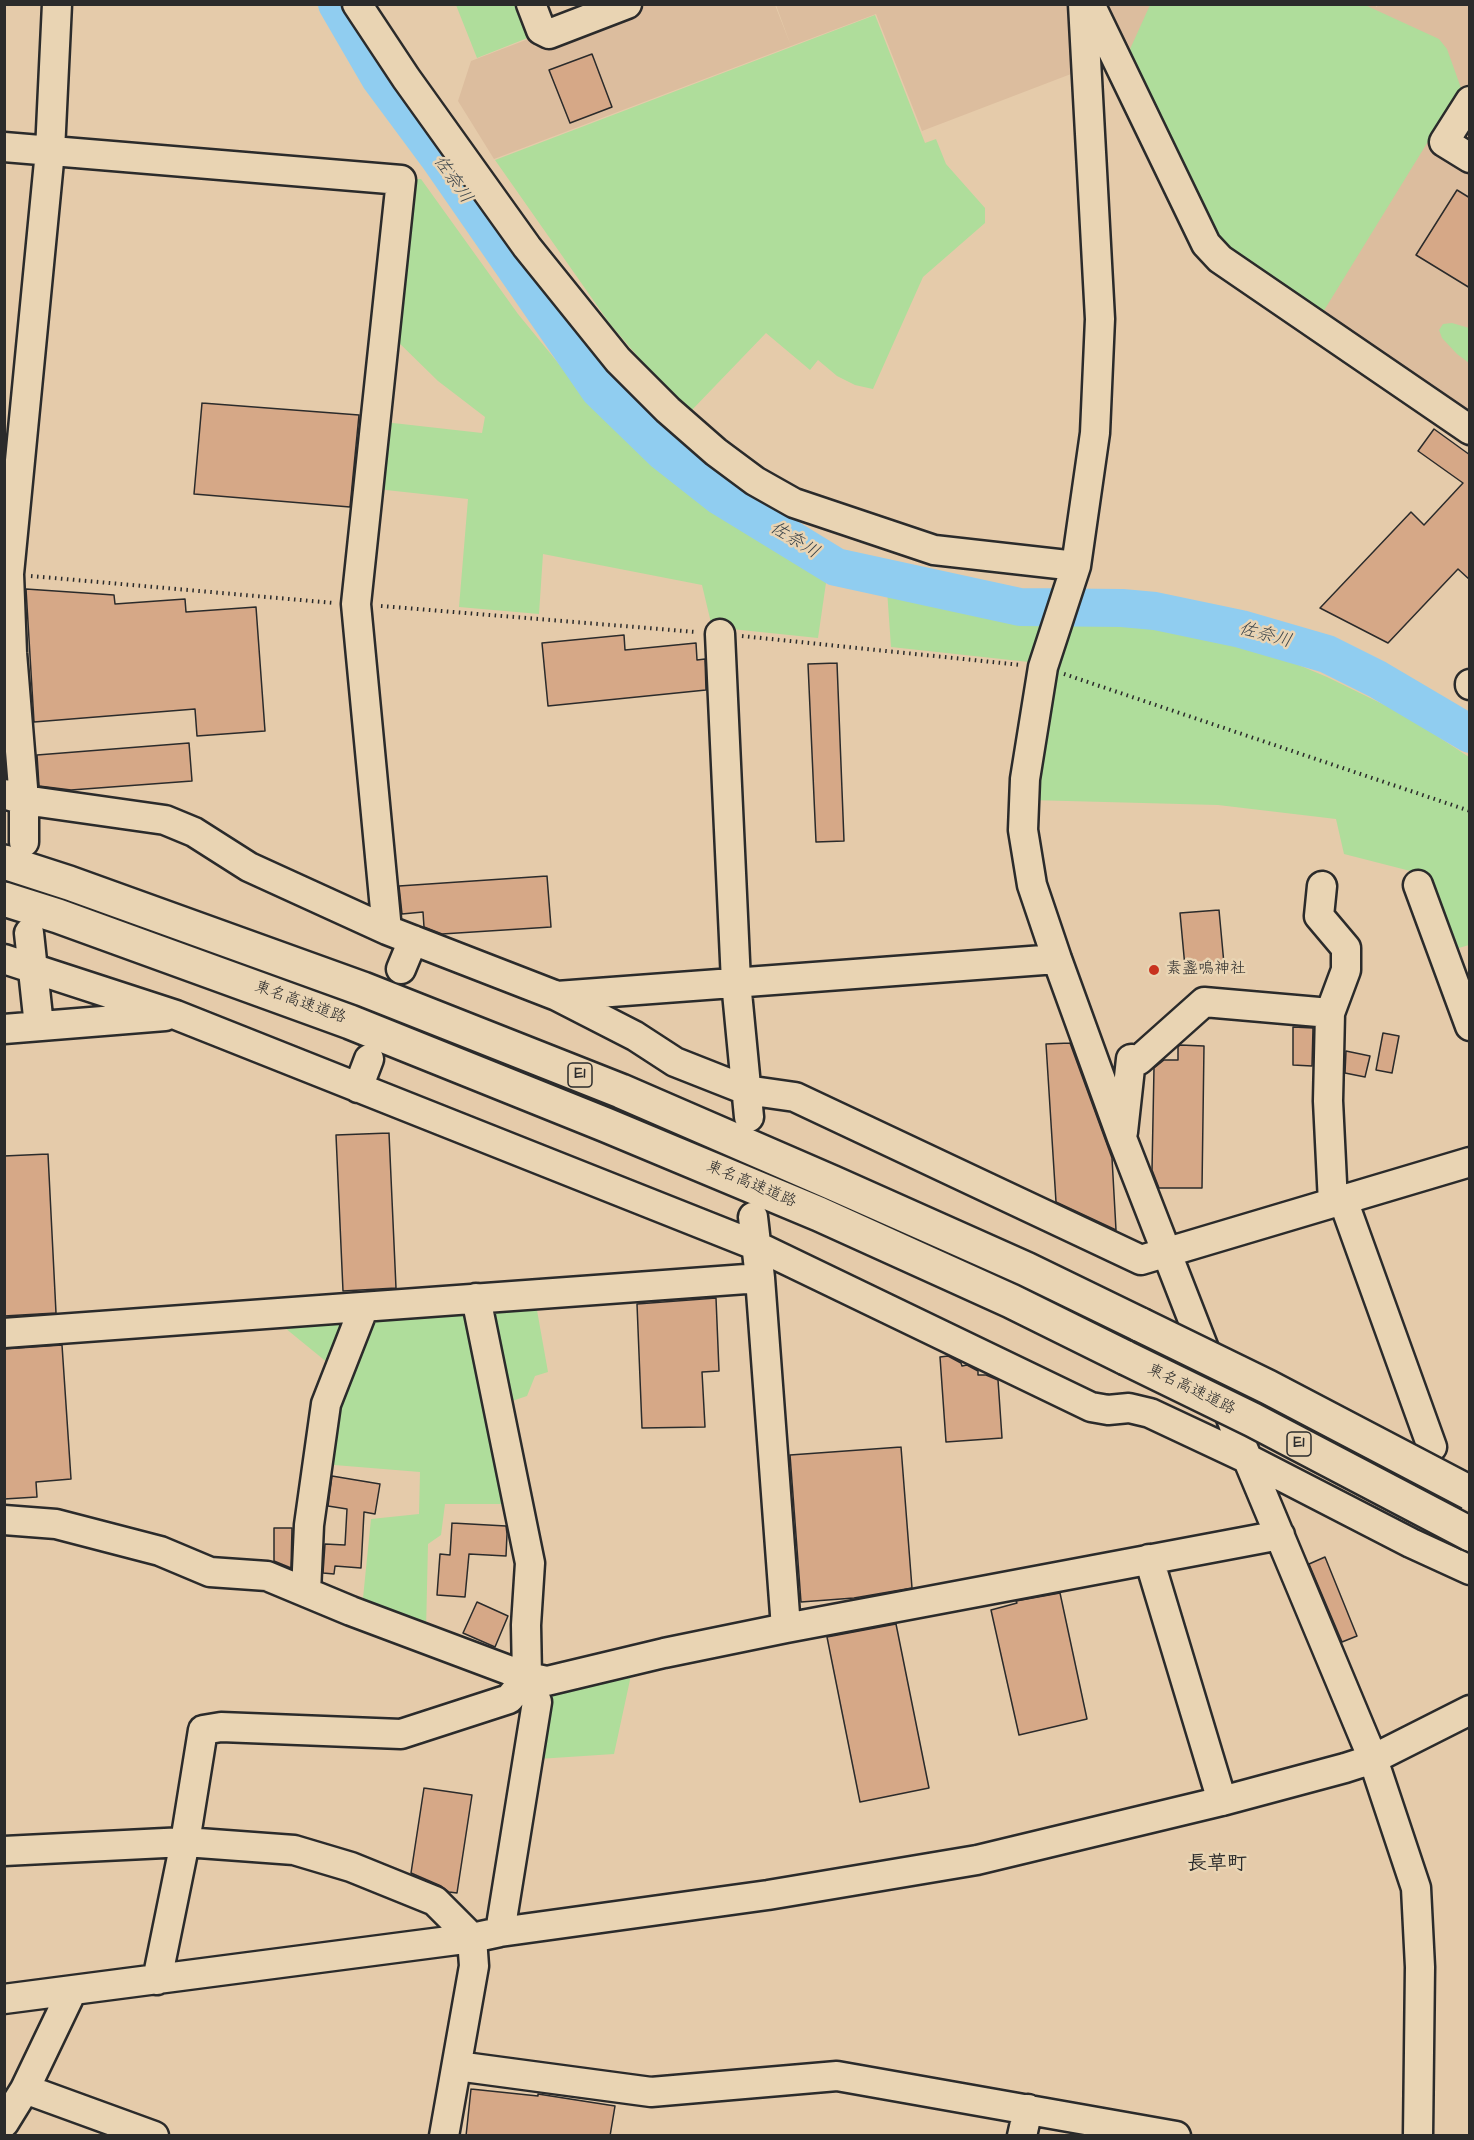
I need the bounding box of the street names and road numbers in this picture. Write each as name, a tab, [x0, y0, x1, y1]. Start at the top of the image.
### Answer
street label: 東名高速道路	[252, 978, 348, 1028]
road number: E1	[568, 1063, 592, 1087]
street label: 東名高速道路	[703, 1157, 799, 1213]
street label: 東名高速道路	[1144, 1360, 1238, 1420]
road number: E1	[1287, 1432, 1311, 1456]

